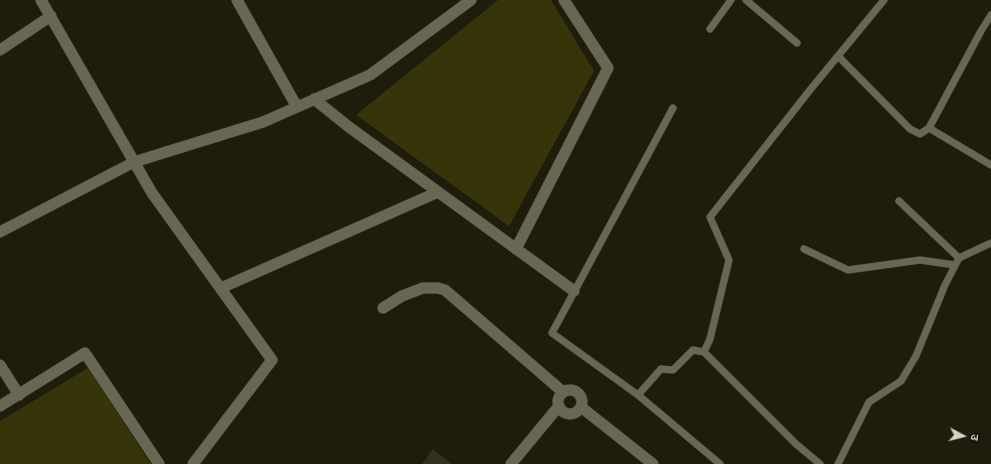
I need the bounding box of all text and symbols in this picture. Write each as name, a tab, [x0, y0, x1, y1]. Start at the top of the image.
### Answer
north arrow	[943, 416, 983, 456]
text: उ	[968, 433, 983, 442]

